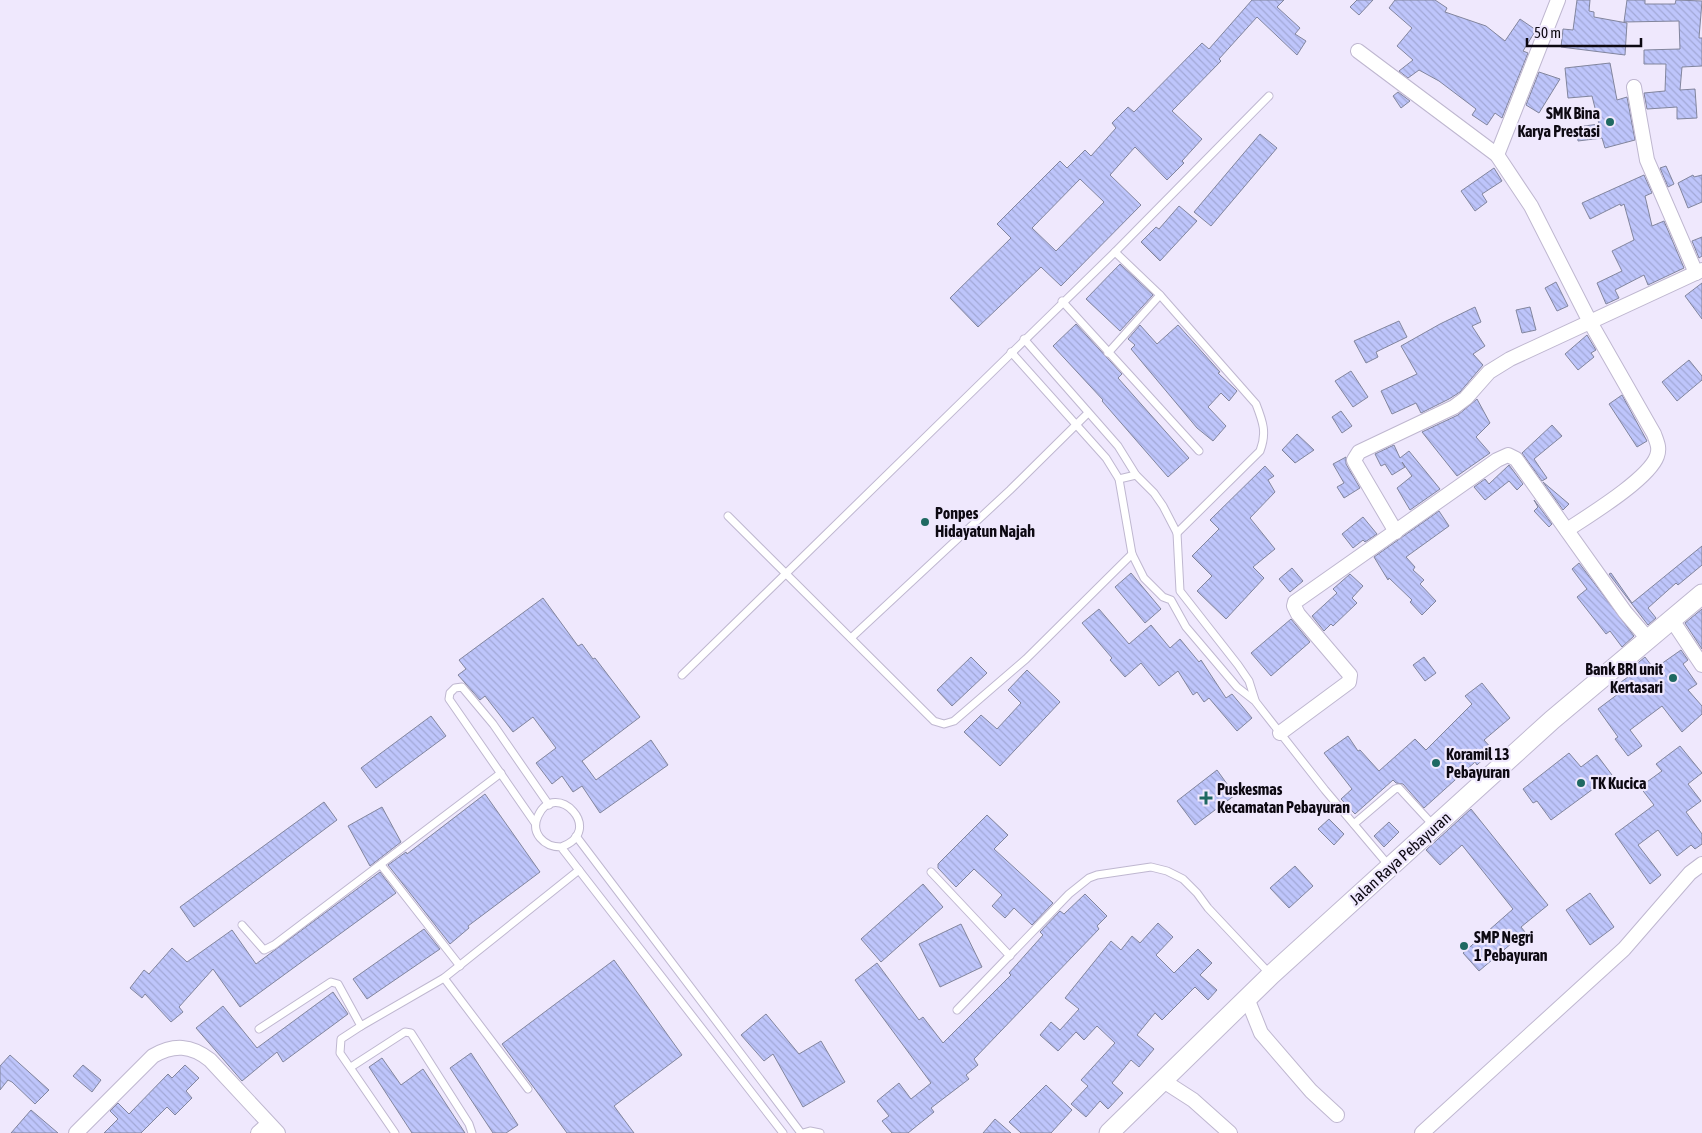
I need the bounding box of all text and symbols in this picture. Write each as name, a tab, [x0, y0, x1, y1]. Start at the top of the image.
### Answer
scale bar	[1527, 15, 1641, 47]
text: 50 m	[1534, 24, 1561, 41]
place label: SMK Bina Karya Prestasi	[1517, 104, 1600, 140]
marker: SMK Bina Karya Prestasi	[1604, 116, 1616, 128]
place label: Ponpes Hidayatun Najah	[935, 504, 1035, 540]
marker: Ponpes Hidayatun Najah	[919, 516, 931, 528]
place label: Bank BRI unit Kertasari	[1585, 660, 1663, 696]
marker: Bank BRI unit Kertasari	[1667, 672, 1679, 684]
place label: Koramil 13 Pebayuran	[1446, 745, 1510, 781]
marker: Koramil 13 Pebayuran	[1430, 757, 1442, 769]
place label: TK Kucica	[1591, 774, 1646, 792]
marker: TK Kucica	[1575, 777, 1587, 789]
place label: Puskesmas Kecamatan Pebayuran	[1217, 780, 1350, 816]
marker: Puskesmas Kecamatan Pebayuran	[1199, 791, 1213, 805]
street label: Jalan Raya Pebayuran	[1346, 808, 1455, 909]
place label: SMP Negri 1 Pebayuran	[1474, 928, 1548, 964]
marker: SMP Negri 1 Pebayuran	[1458, 940, 1470, 952]

